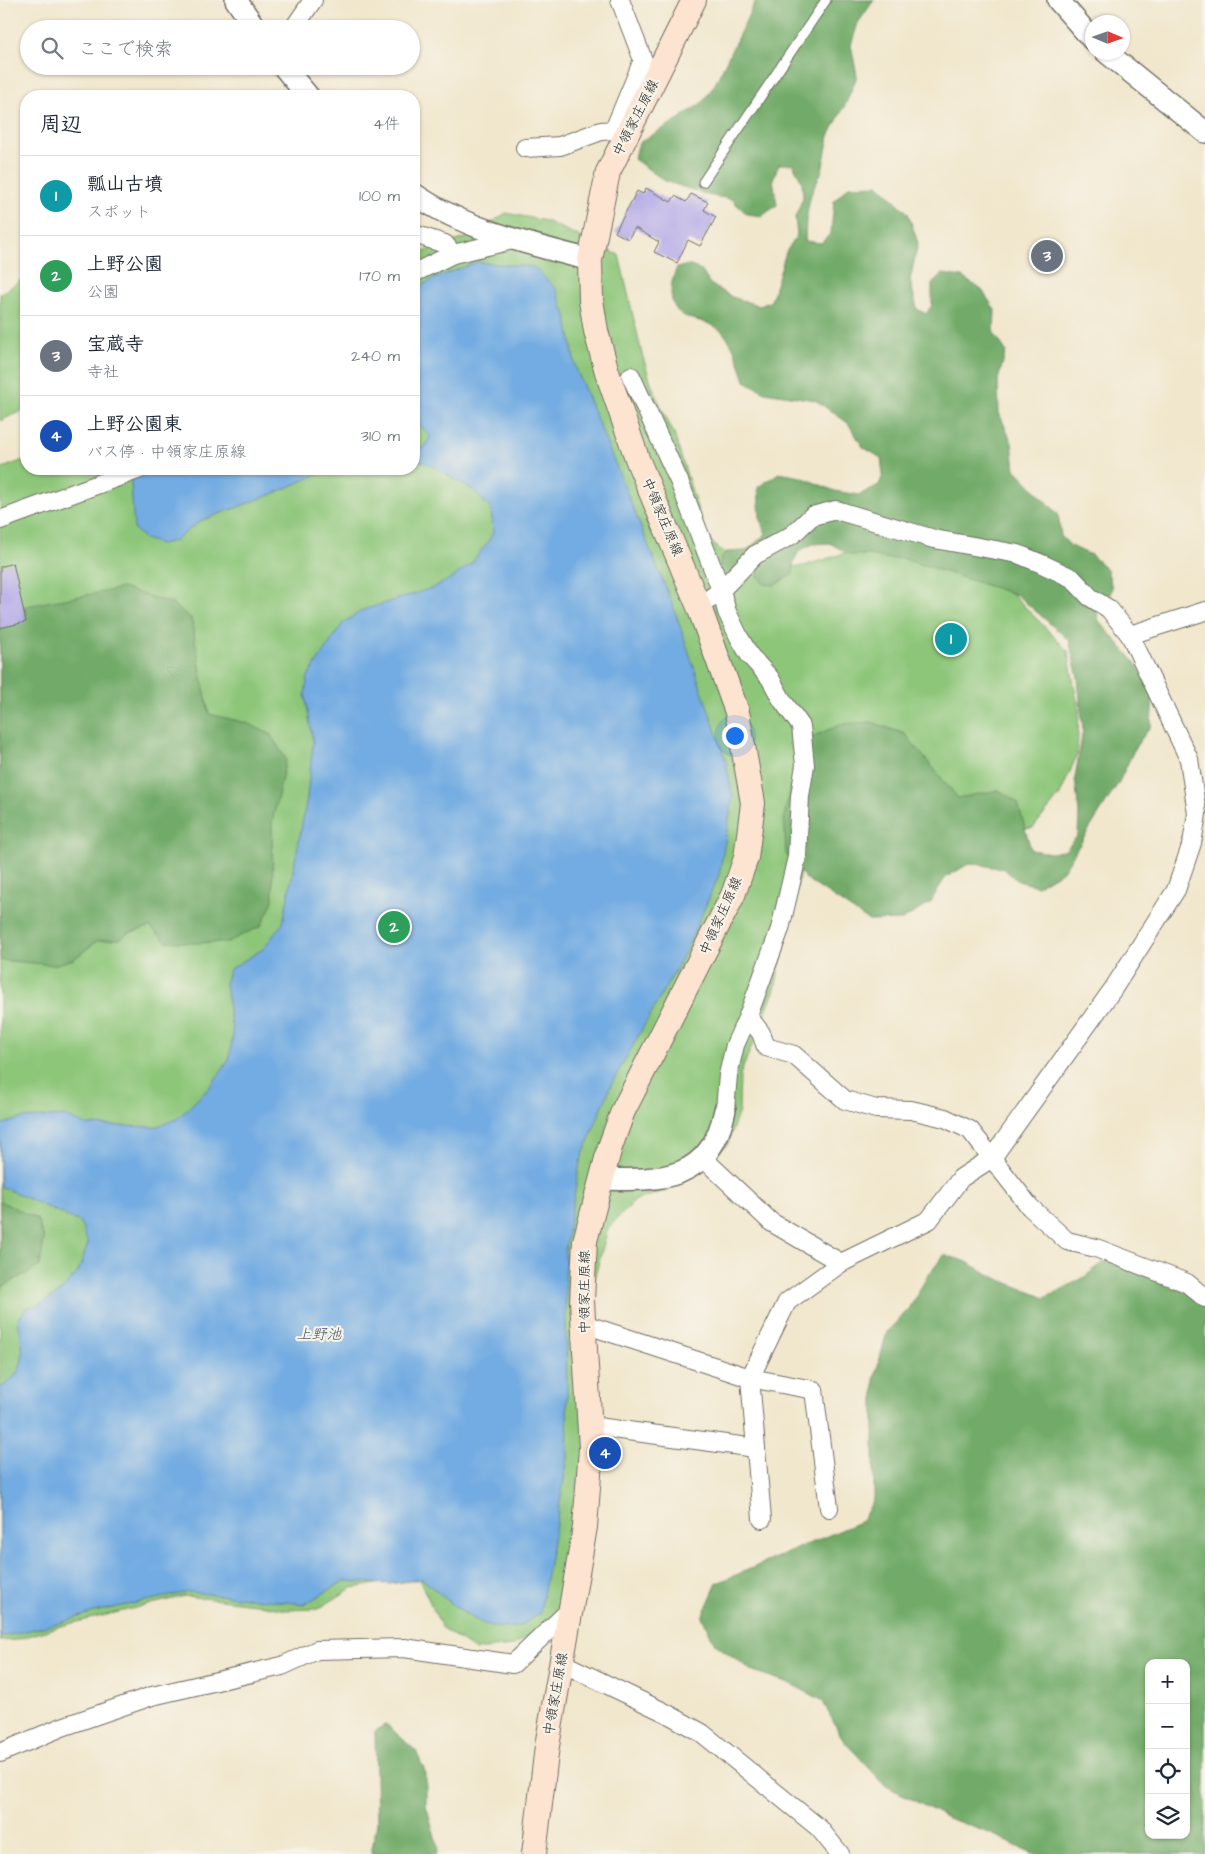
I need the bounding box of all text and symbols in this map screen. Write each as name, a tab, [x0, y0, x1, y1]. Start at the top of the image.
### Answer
north arrow	[1085, 15, 1130, 60]
search box	[20, 20, 420, 75]
icon: search	[38, 34, 66, 62]
text: ここで検索	[78, 36, 173, 63]
street label: 中領家庄原線	[608, 76, 664, 160]
text: 周辺	[40, 110, 82, 139]
text: 4件	[373, 113, 400, 135]
text: 瓢山古墳	[87, 171, 163, 198]
text: 1	[55, 185, 57, 207]
text: 100 m	[359, 185, 400, 207]
text: スポット	[87, 201, 151, 223]
pin: 3	[1031, 237, 1063, 275]
text: 上野公園	[87, 251, 163, 278]
text: 2	[51, 265, 61, 287]
text: 170 m	[359, 265, 400, 287]
text: 公園	[87, 281, 119, 303]
text: 宝蔵寺	[87, 331, 144, 358]
text: 3	[52, 345, 60, 367]
text: 240 m	[351, 345, 400, 367]
text: 寺社	[87, 361, 119, 383]
text: 上野公園東	[87, 411, 182, 438]
text: 4	[51, 425, 61, 447]
text: 310 m	[361, 425, 400, 447]
text: バス停 · 中領家庄原線	[87, 441, 246, 463]
street label: 中領家庄原線	[636, 474, 688, 560]
pin: 1	[935, 620, 967, 658]
your location	[722, 723, 748, 749]
street label: 中領家庄原線	[695, 874, 747, 958]
pin: 2	[378, 908, 410, 946]
street label: 中領家庄原線	[575, 1250, 595, 1334]
water label: 上野池	[296, 1324, 342, 1345]
pin: 4	[589, 1434, 621, 1472]
street label: 中領家庄原線	[539, 1651, 573, 1737]
map controls	[1145, 1659, 1190, 1839]
button: +	[1145, 1659, 1190, 1704]
button: −	[1145, 1704, 1190, 1749]
button: locate	[1145, 1749, 1190, 1794]
button: layers	[1145, 1794, 1190, 1839]

